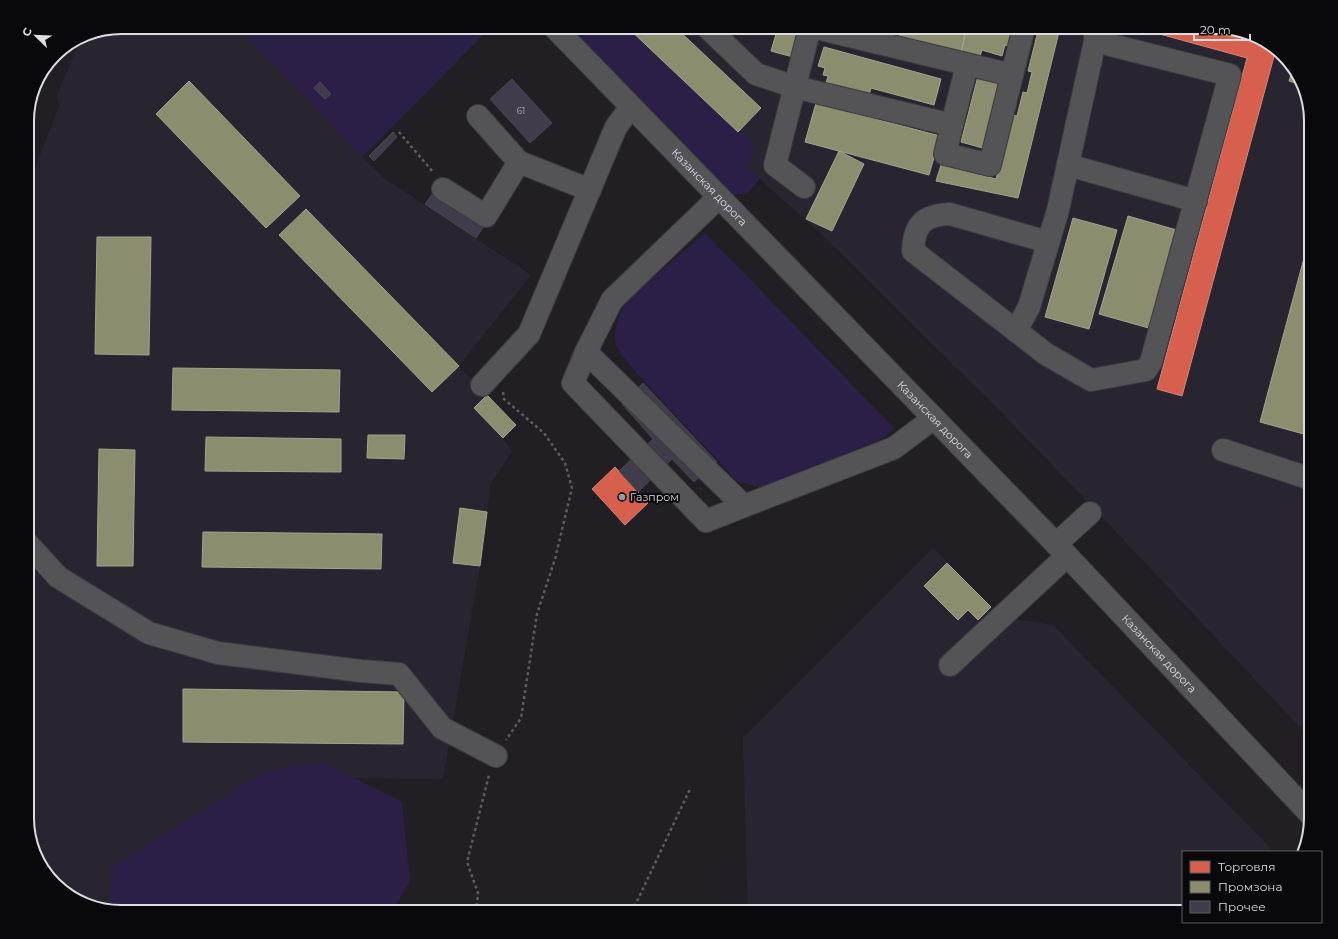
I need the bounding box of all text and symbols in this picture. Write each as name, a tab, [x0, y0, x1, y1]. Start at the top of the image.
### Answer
north arrow	[16, 16, 56, 56]
scale bar	[1194, 16, 1250, 42]
text: 20 m	[1200, 22, 1231, 37]
text: С	[19, 26, 35, 39]
house number: 61	[517, 105, 525, 116]
street label: Казанская дорога	[669, 145, 750, 229]
street label: Казанская дорога	[894, 378, 976, 461]
place label: Газпром	[630, 490, 679, 504]
marker: Газпром	[617, 492, 627, 502]
street label: Казанская дорога	[1119, 611, 1199, 696]
legend	[1182, 851, 1322, 923]
text: Торговля	[1218, 859, 1275, 874]
text: Промзона	[1218, 879, 1282, 894]
text: Прочее	[1218, 899, 1266, 914]

